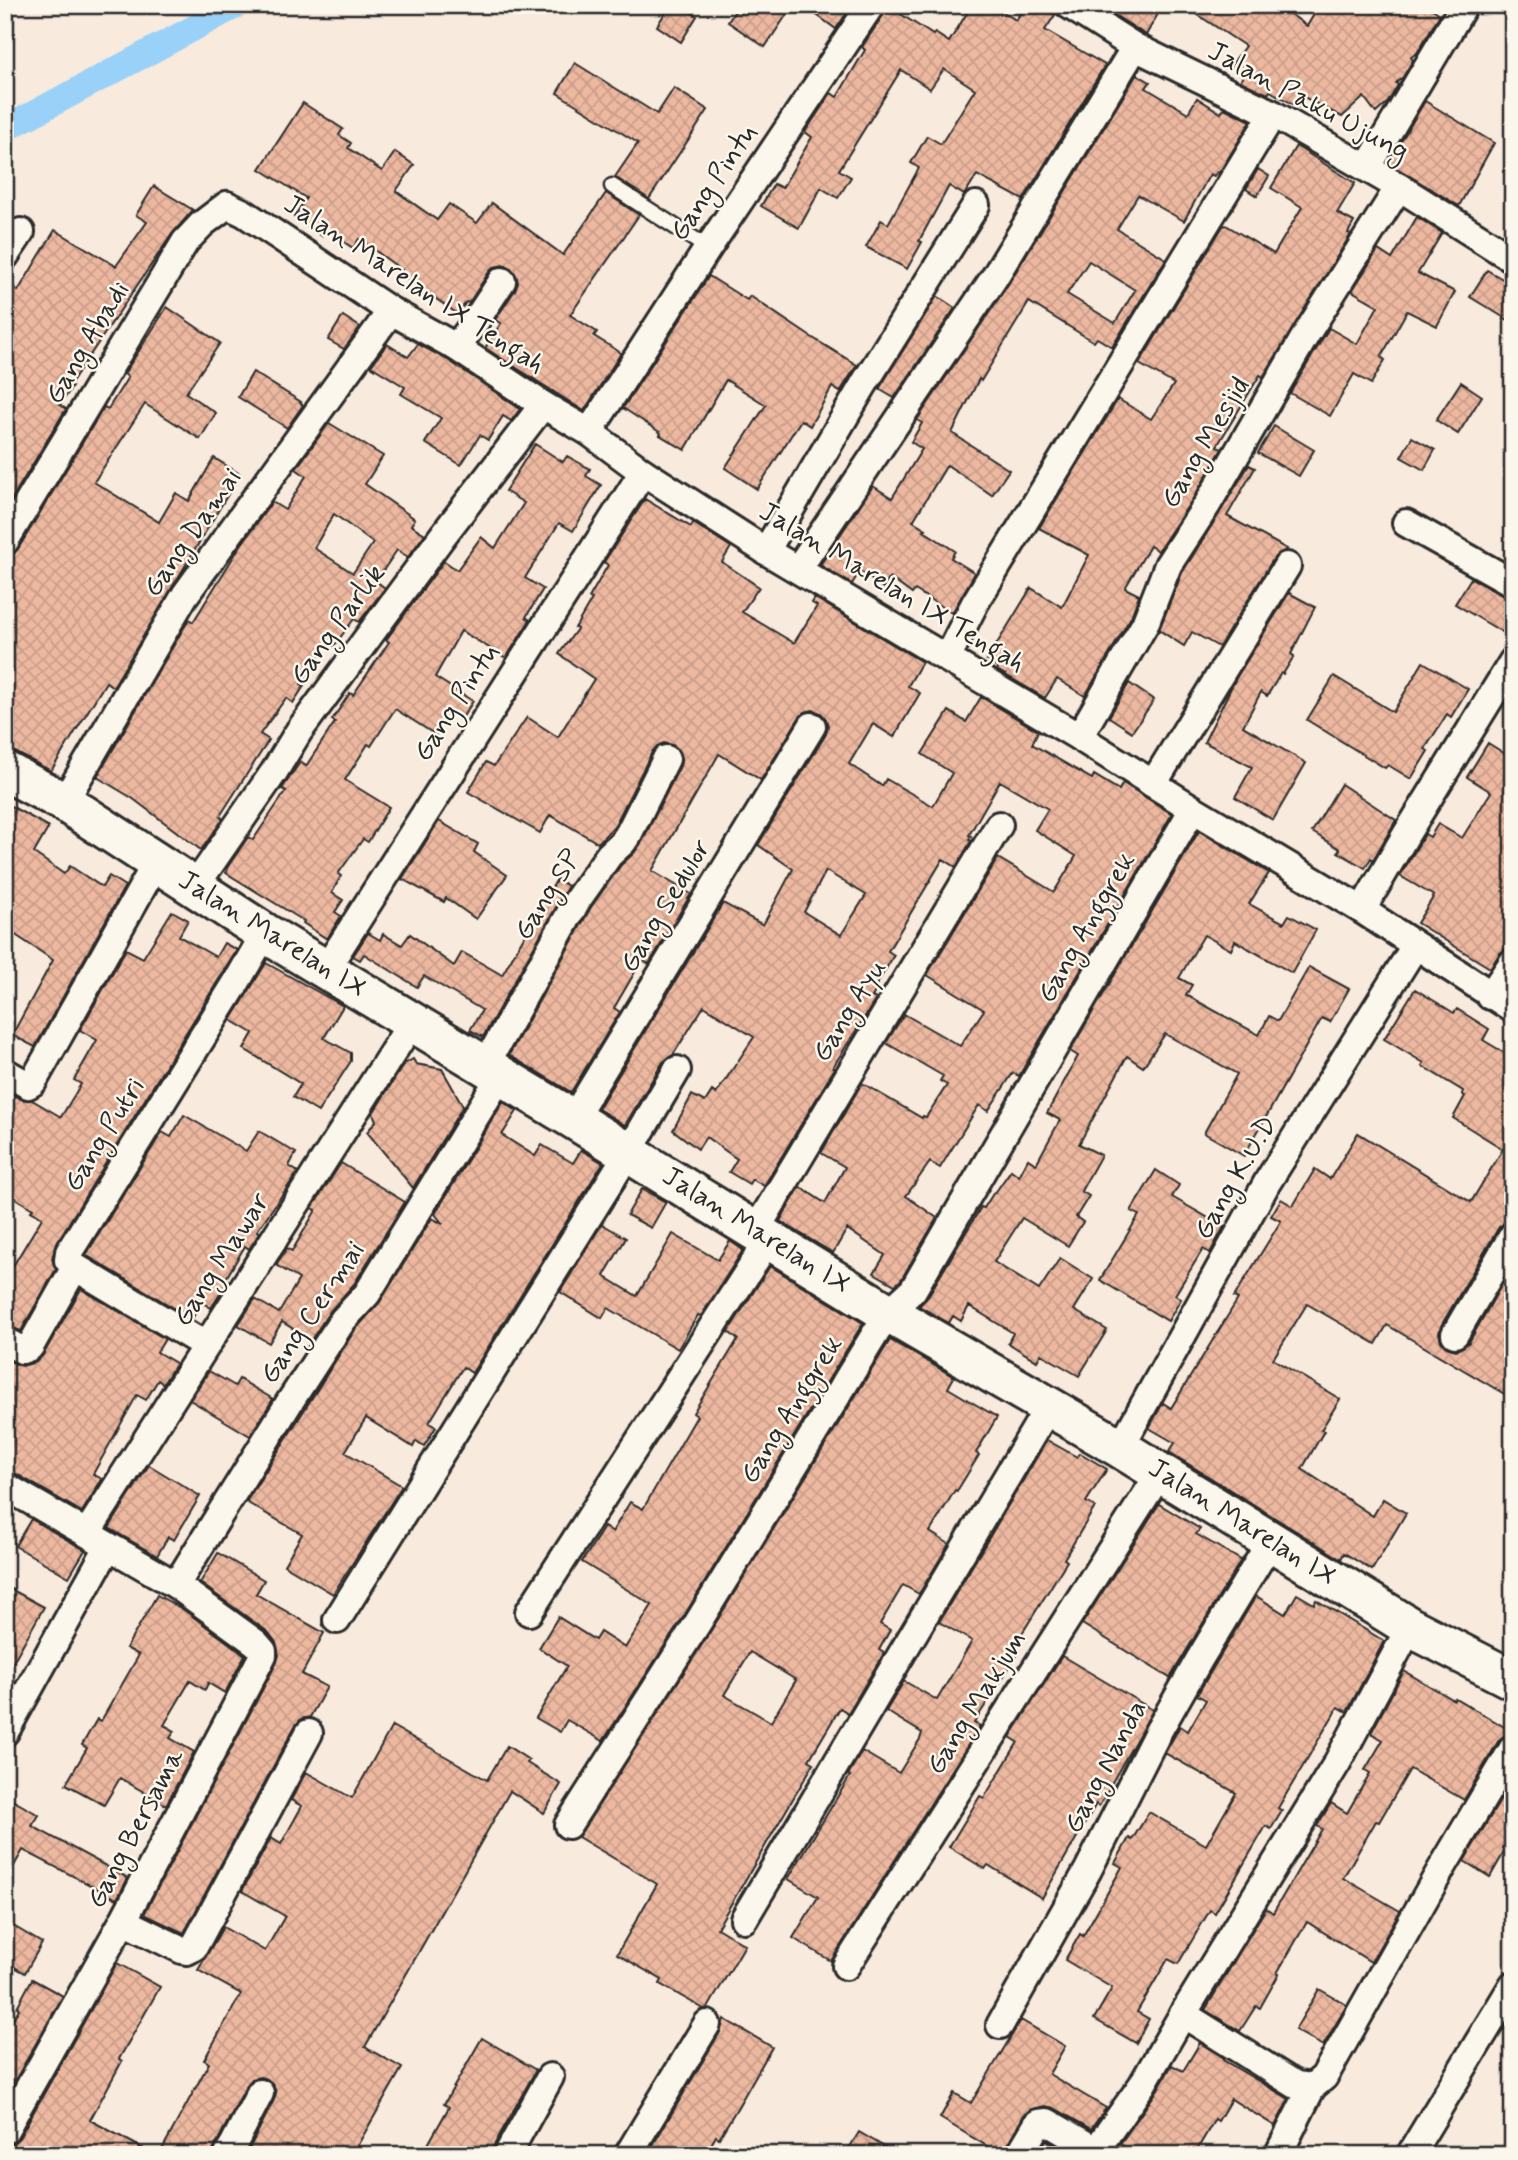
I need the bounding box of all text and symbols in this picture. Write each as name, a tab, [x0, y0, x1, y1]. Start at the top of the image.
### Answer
street label: Jalan Paku Ujung	[1200, 33, 1415, 172]
street label: Gang Pintu	[661, 117, 768, 250]
street label: Jalan Marelan IX Tengah	[275, 187, 552, 386]
street label: Gang Abadi	[37, 275, 141, 412]
street label: Gang Mesjid	[1152, 371, 1261, 516]
street label: Gang Damai	[135, 461, 253, 606]
street label: Jalan Marelan IX Tengah	[750, 494, 1032, 685]
street label: Gang Parlik	[282, 557, 396, 694]
street label: Gang Pintu	[405, 637, 510, 770]
street label: Gang Sedulor	[612, 832, 722, 981]
street label: Gang SP	[506, 842, 592, 949]
street label: Gang Anggrek	[1029, 846, 1148, 1012]
street label: Jalan Marelan IX	[171, 862, 373, 1008]
street label: Gang Ayu	[804, 953, 898, 1070]
street label: Gang Putri	[55, 1071, 156, 1200]
street label: Gang K.U.D	[1186, 1109, 1288, 1248]
street label: Jalan Marelan IX	[655, 1158, 857, 1304]
street label: Gang Mawar	[165, 1185, 281, 1335]
street label: Gang Cermai	[252, 1234, 376, 1393]
street label: Gang Anggrek	[732, 1329, 855, 1493]
street label: Jalan Marelan IX	[1141, 1450, 1343, 1596]
street label: Gang Makjum	[918, 1624, 1038, 1783]
street label: Gang Nanda	[1055, 1694, 1158, 1841]
street label: Gang Bersama	[78, 1743, 195, 1916]

